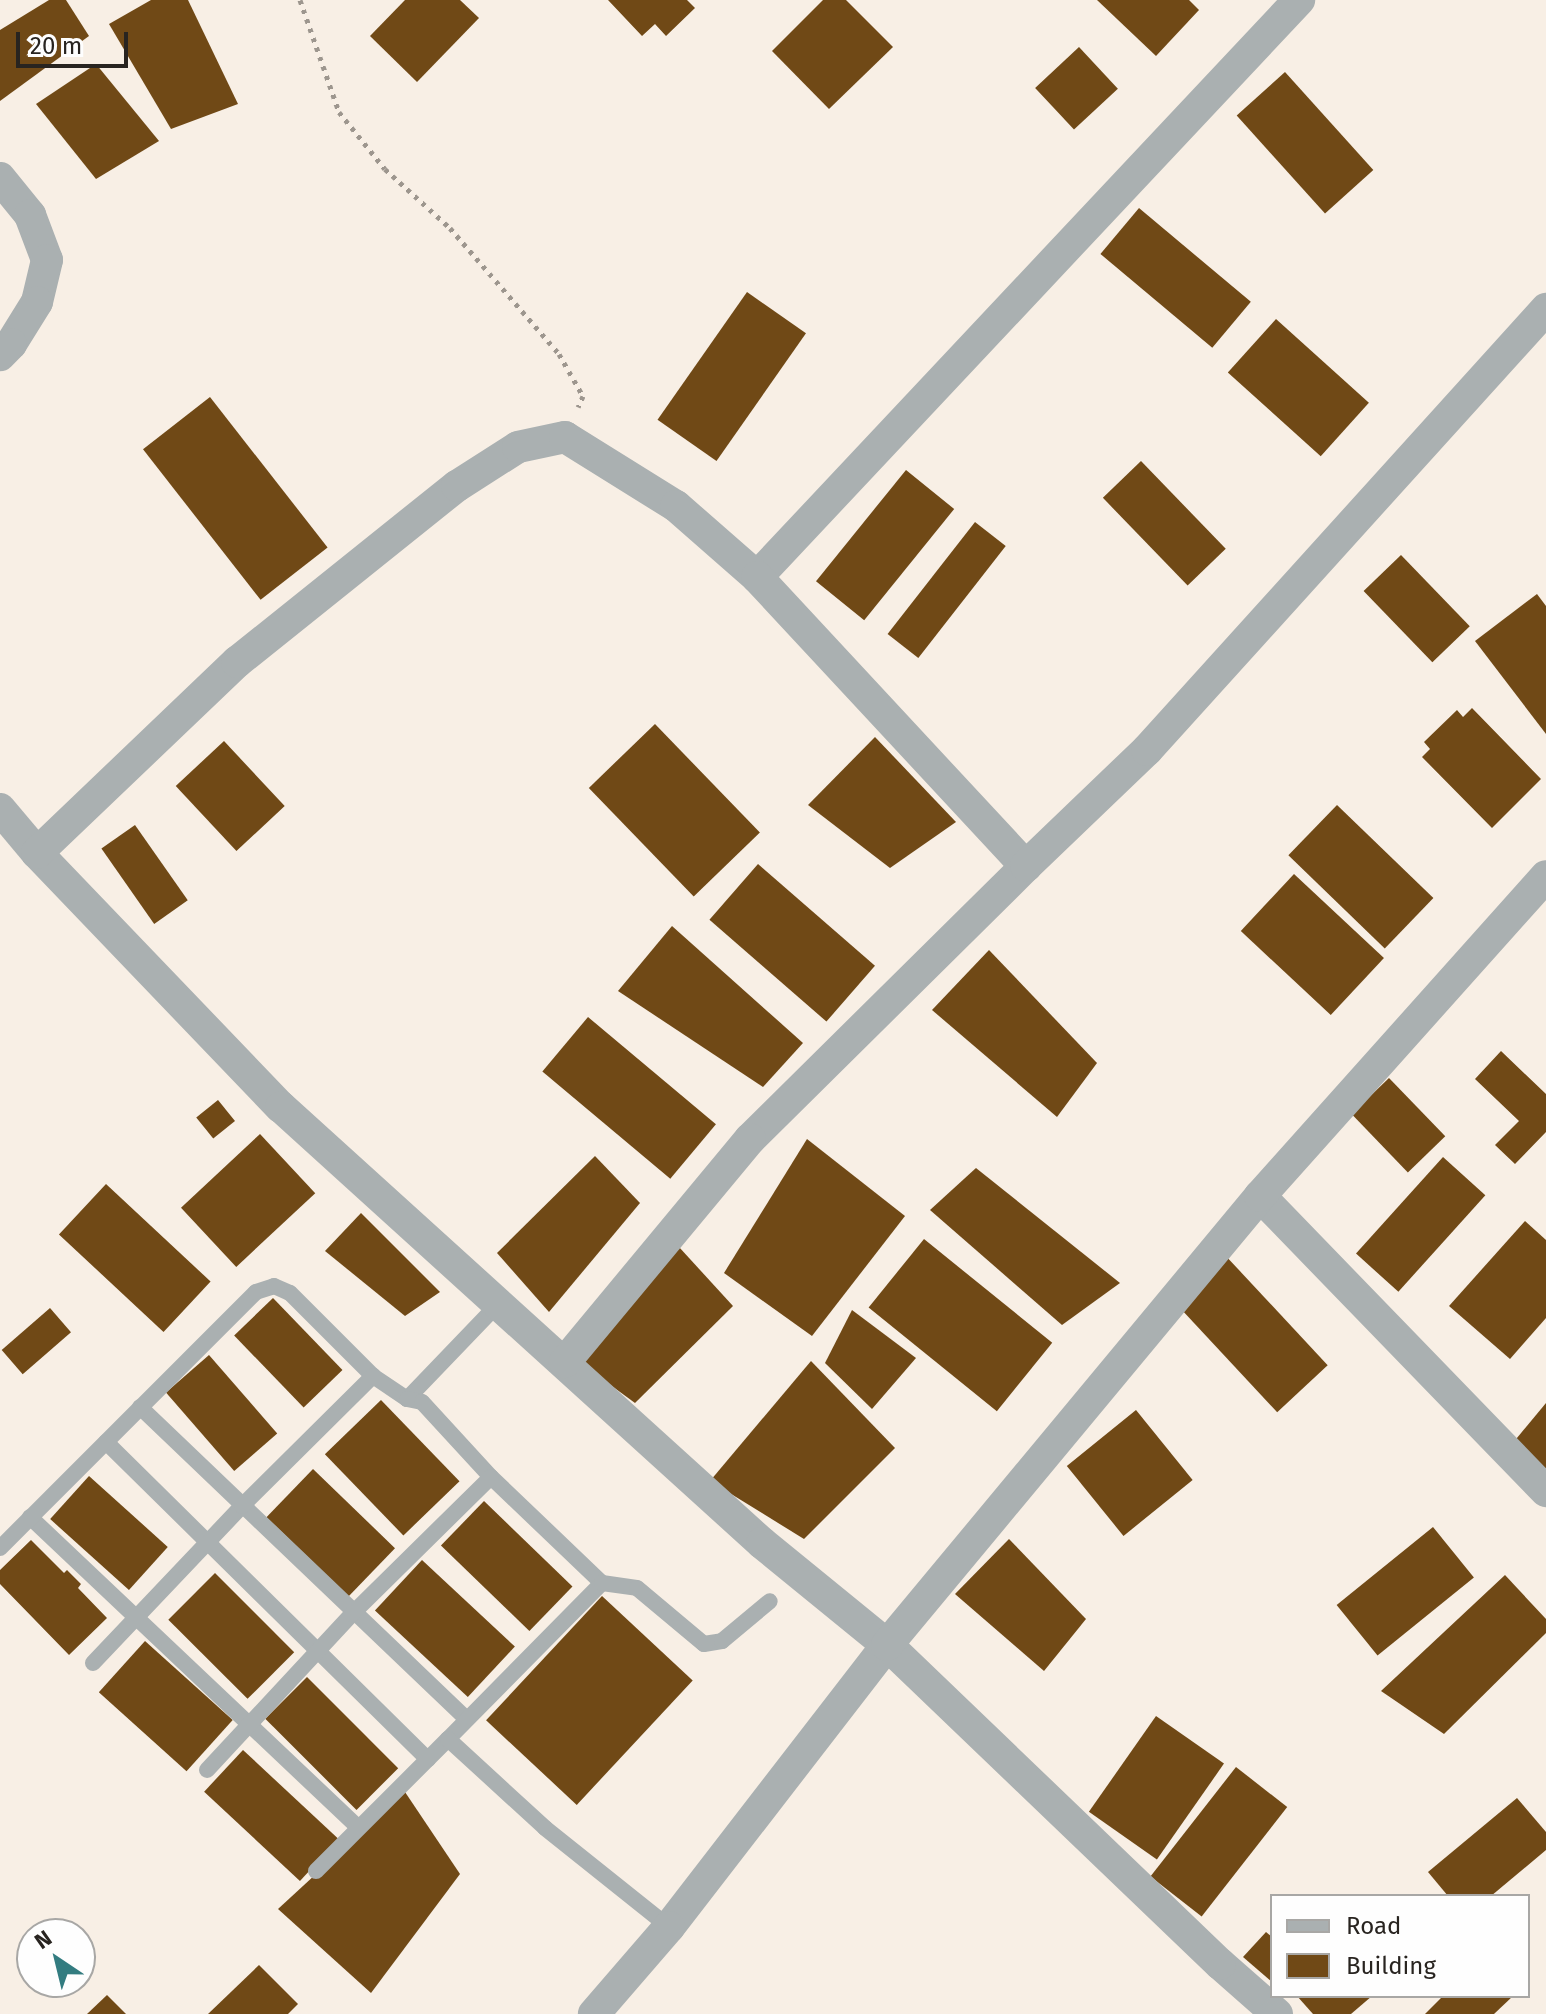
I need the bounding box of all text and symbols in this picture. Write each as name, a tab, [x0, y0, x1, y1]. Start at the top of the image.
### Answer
scale bar	[20, 16, 132, 66]
text: 20 m	[30, 32, 82, 60]
legend	[1270, 1894, 1530, 1998]
text: Road	[1346, 1912, 1401, 1940]
north arrow	[16, 1918, 96, 1998]
text: N	[29, 1924, 57, 1955]
text: Building	[1346, 1952, 1436, 1980]

